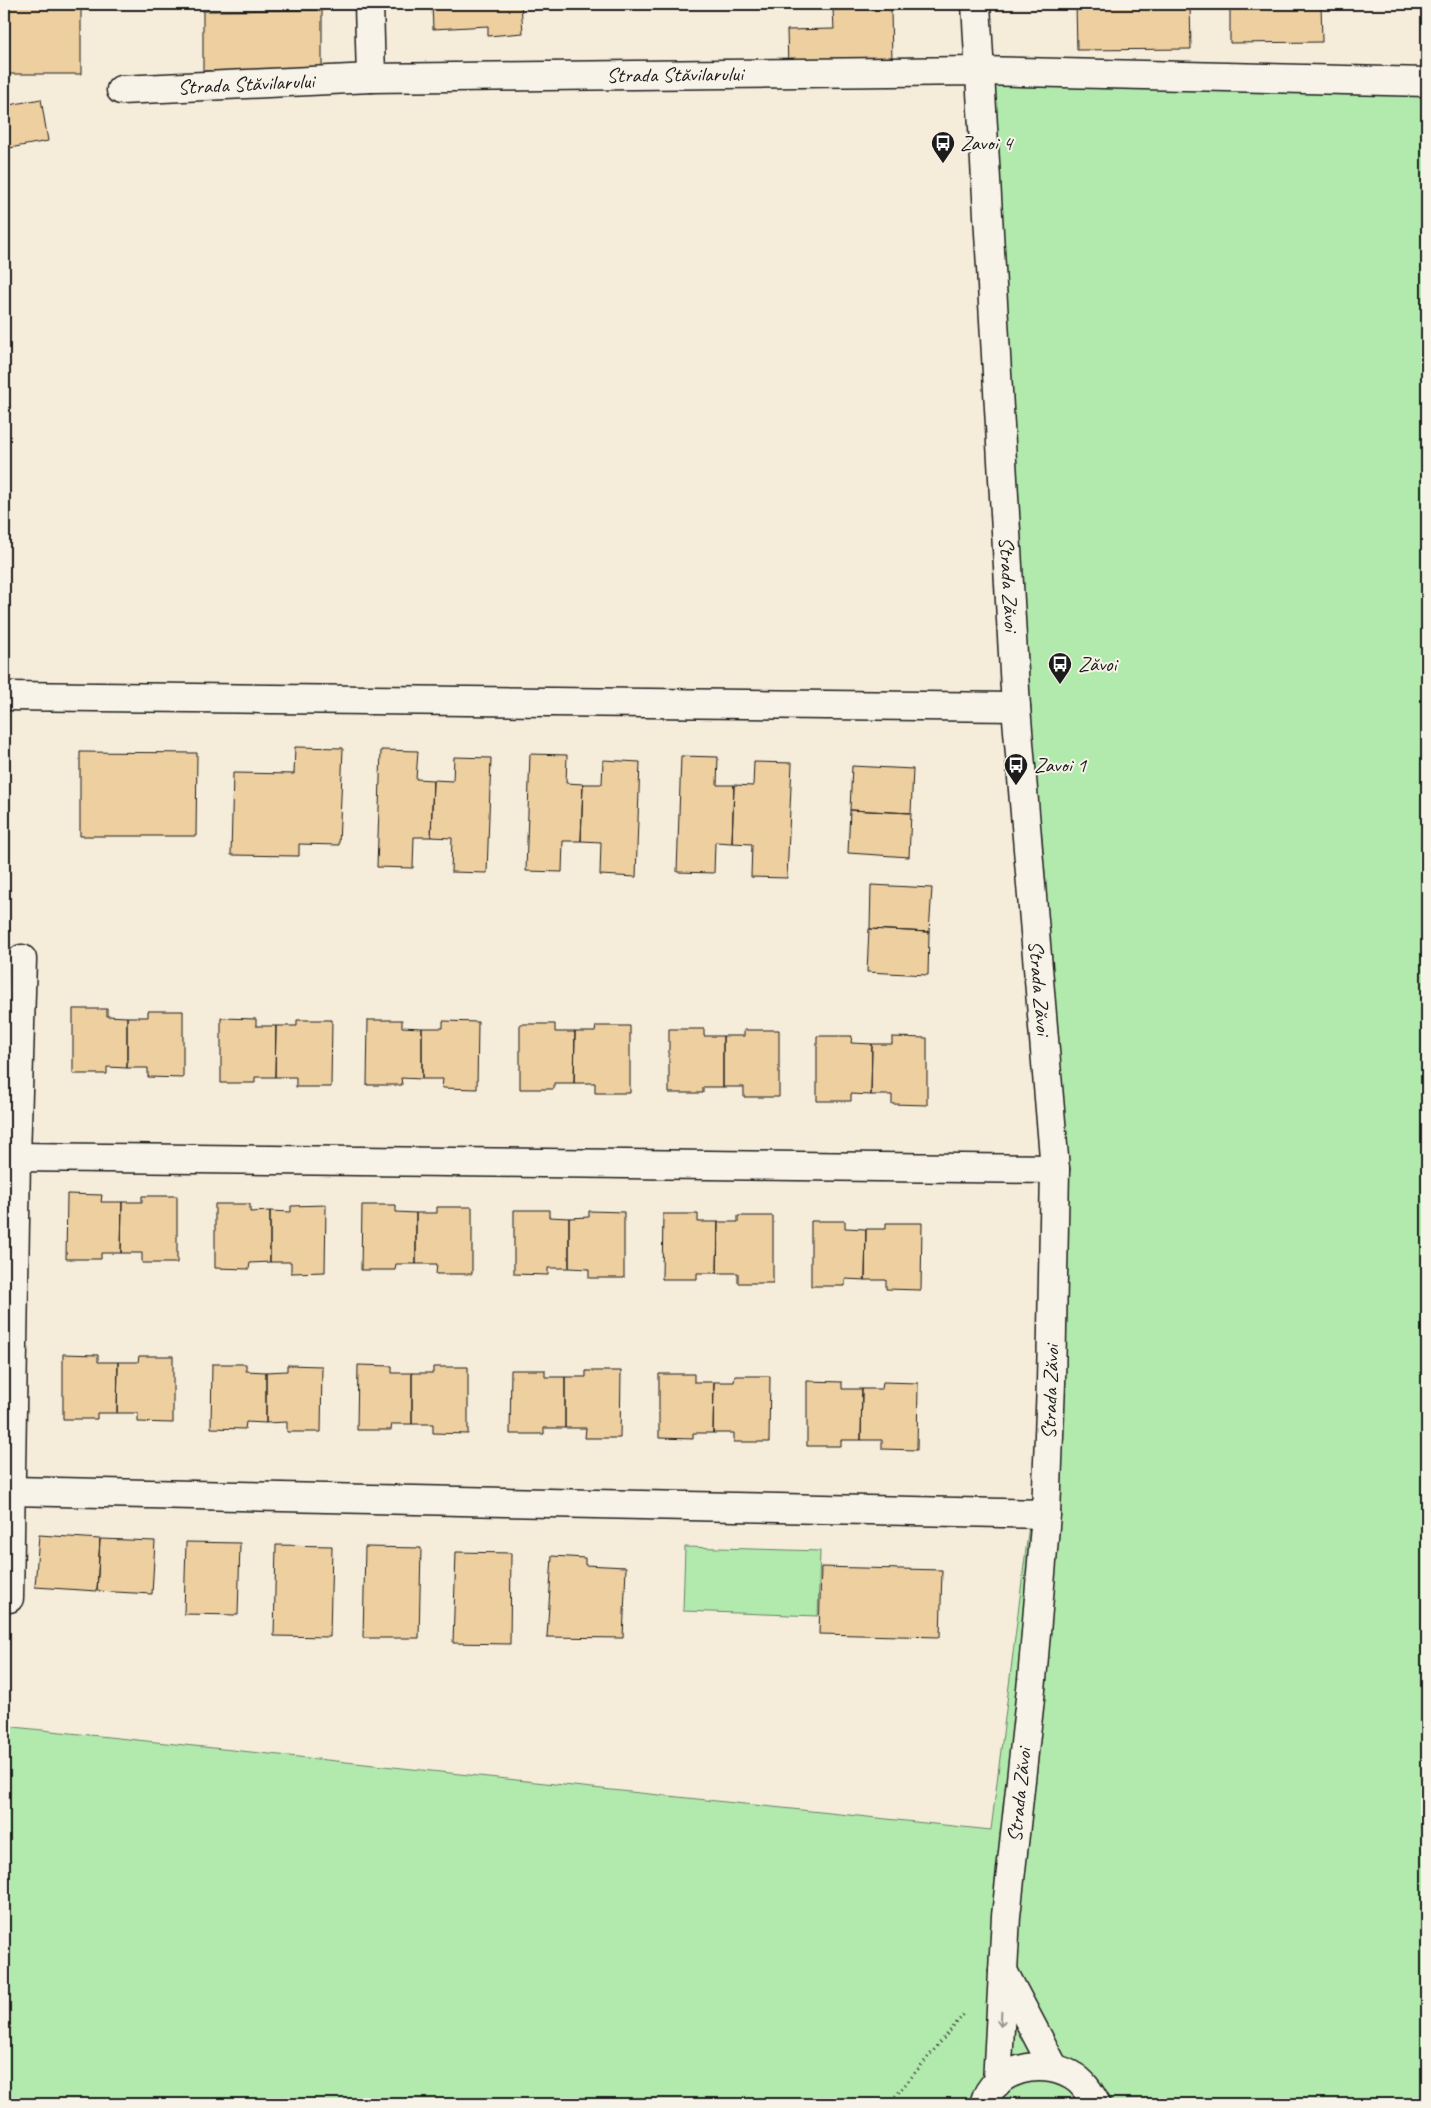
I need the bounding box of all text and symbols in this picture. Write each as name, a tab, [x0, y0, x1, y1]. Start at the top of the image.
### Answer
street label: Strada Stăvilarului	[606, 61, 746, 88]
street label: Strada Stăvilarului	[177, 68, 318, 100]
bus stop icon: Zavoi 4	[930, 130, 956, 164]
place label: Zavoi 4	[960, 130, 1015, 156]
street label: Strada Zăvoi	[993, 536, 1025, 635]
bus stop icon: Zăvoi	[1047, 651, 1073, 685]
place label: Zăvoi	[1078, 651, 1120, 677]
bus stop icon: Zavoi 1	[1003, 752, 1029, 786]
place label: Zavoi 1	[1034, 752, 1088, 778]
street label: Strada Zăvoi	[1023, 940, 1057, 1039]
street label: Strada Zăvoi	[1035, 1341, 1065, 1440]
street label: Strada Zăvoi	[1001, 1744, 1037, 1843]
one-way arrow	[996, 2011, 1005, 2027]

